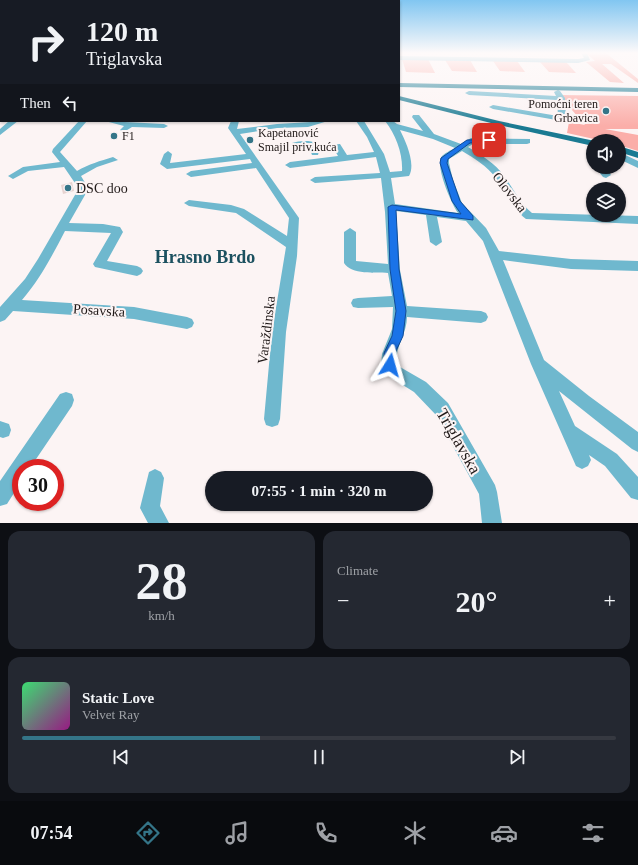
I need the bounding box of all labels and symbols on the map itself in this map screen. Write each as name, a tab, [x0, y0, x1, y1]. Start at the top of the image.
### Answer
place label: Pomoćni teren Grbavica	[528, 97, 599, 125]
marker: Pomoćni teren Grbavica	[601, 106, 611, 116]
pin	[472, 123, 506, 157]
place label: Kapetanović Smajil priv.kuća	[258, 126, 337, 154]
place label: F1	[122, 129, 135, 143]
marker: F1	[109, 131, 119, 141]
marker: Kapetanović Smajil priv.kuća	[245, 135, 255, 145]
street label: Olovska	[489, 169, 530, 216]
place label: DSC doo	[76, 181, 128, 196]
marker: DSC doo	[63, 183, 73, 193]
district label: Hrasno Brdo	[155, 247, 255, 267]
street label: Varaždinska	[255, 294, 278, 365]
street label: Posavska	[72, 301, 126, 320]
position arrow	[369, 344, 411, 386]
street label: Triglavska	[432, 405, 485, 478]
speed limit sign: 30	[12, 459, 64, 511]

